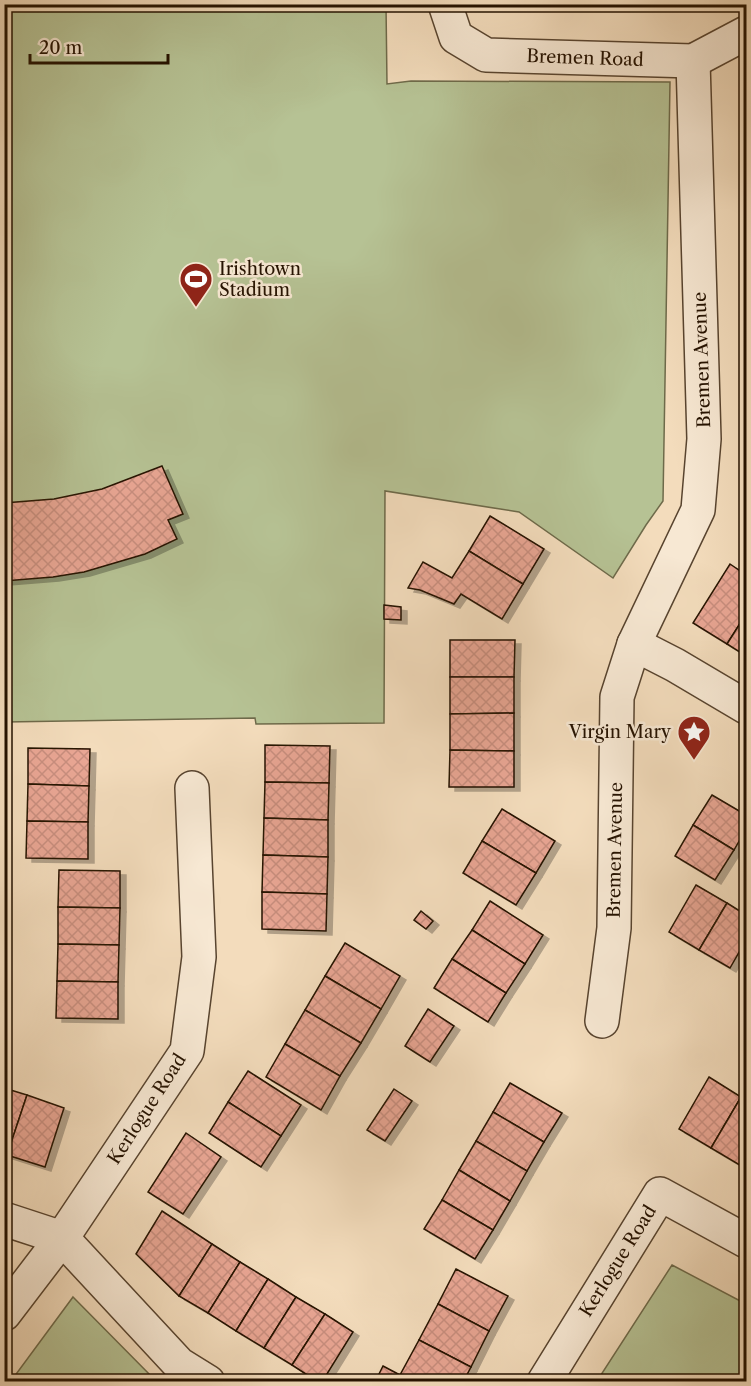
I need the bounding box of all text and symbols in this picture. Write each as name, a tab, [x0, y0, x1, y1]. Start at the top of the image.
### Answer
scale bar	[30, 27, 168, 65]
text: 20 m	[39, 37, 83, 59]
street label: Bremen Road	[526, 45, 644, 71]
place label: Irishtown Stadium	[219, 258, 301, 301]
sports icon: Irishtown Stadium	[178, 261, 214, 308]
street label: Bremen Avenue	[689, 292, 715, 428]
place icon: Virgin Mary	[676, 714, 712, 761]
place label: Virgin Mary	[568, 721, 672, 743]
street label: Bremen Avenue	[603, 782, 627, 918]
street label: Kerlogue Road	[103, 1049, 191, 1168]
street label: Kerlogue Road	[575, 1201, 661, 1321]

